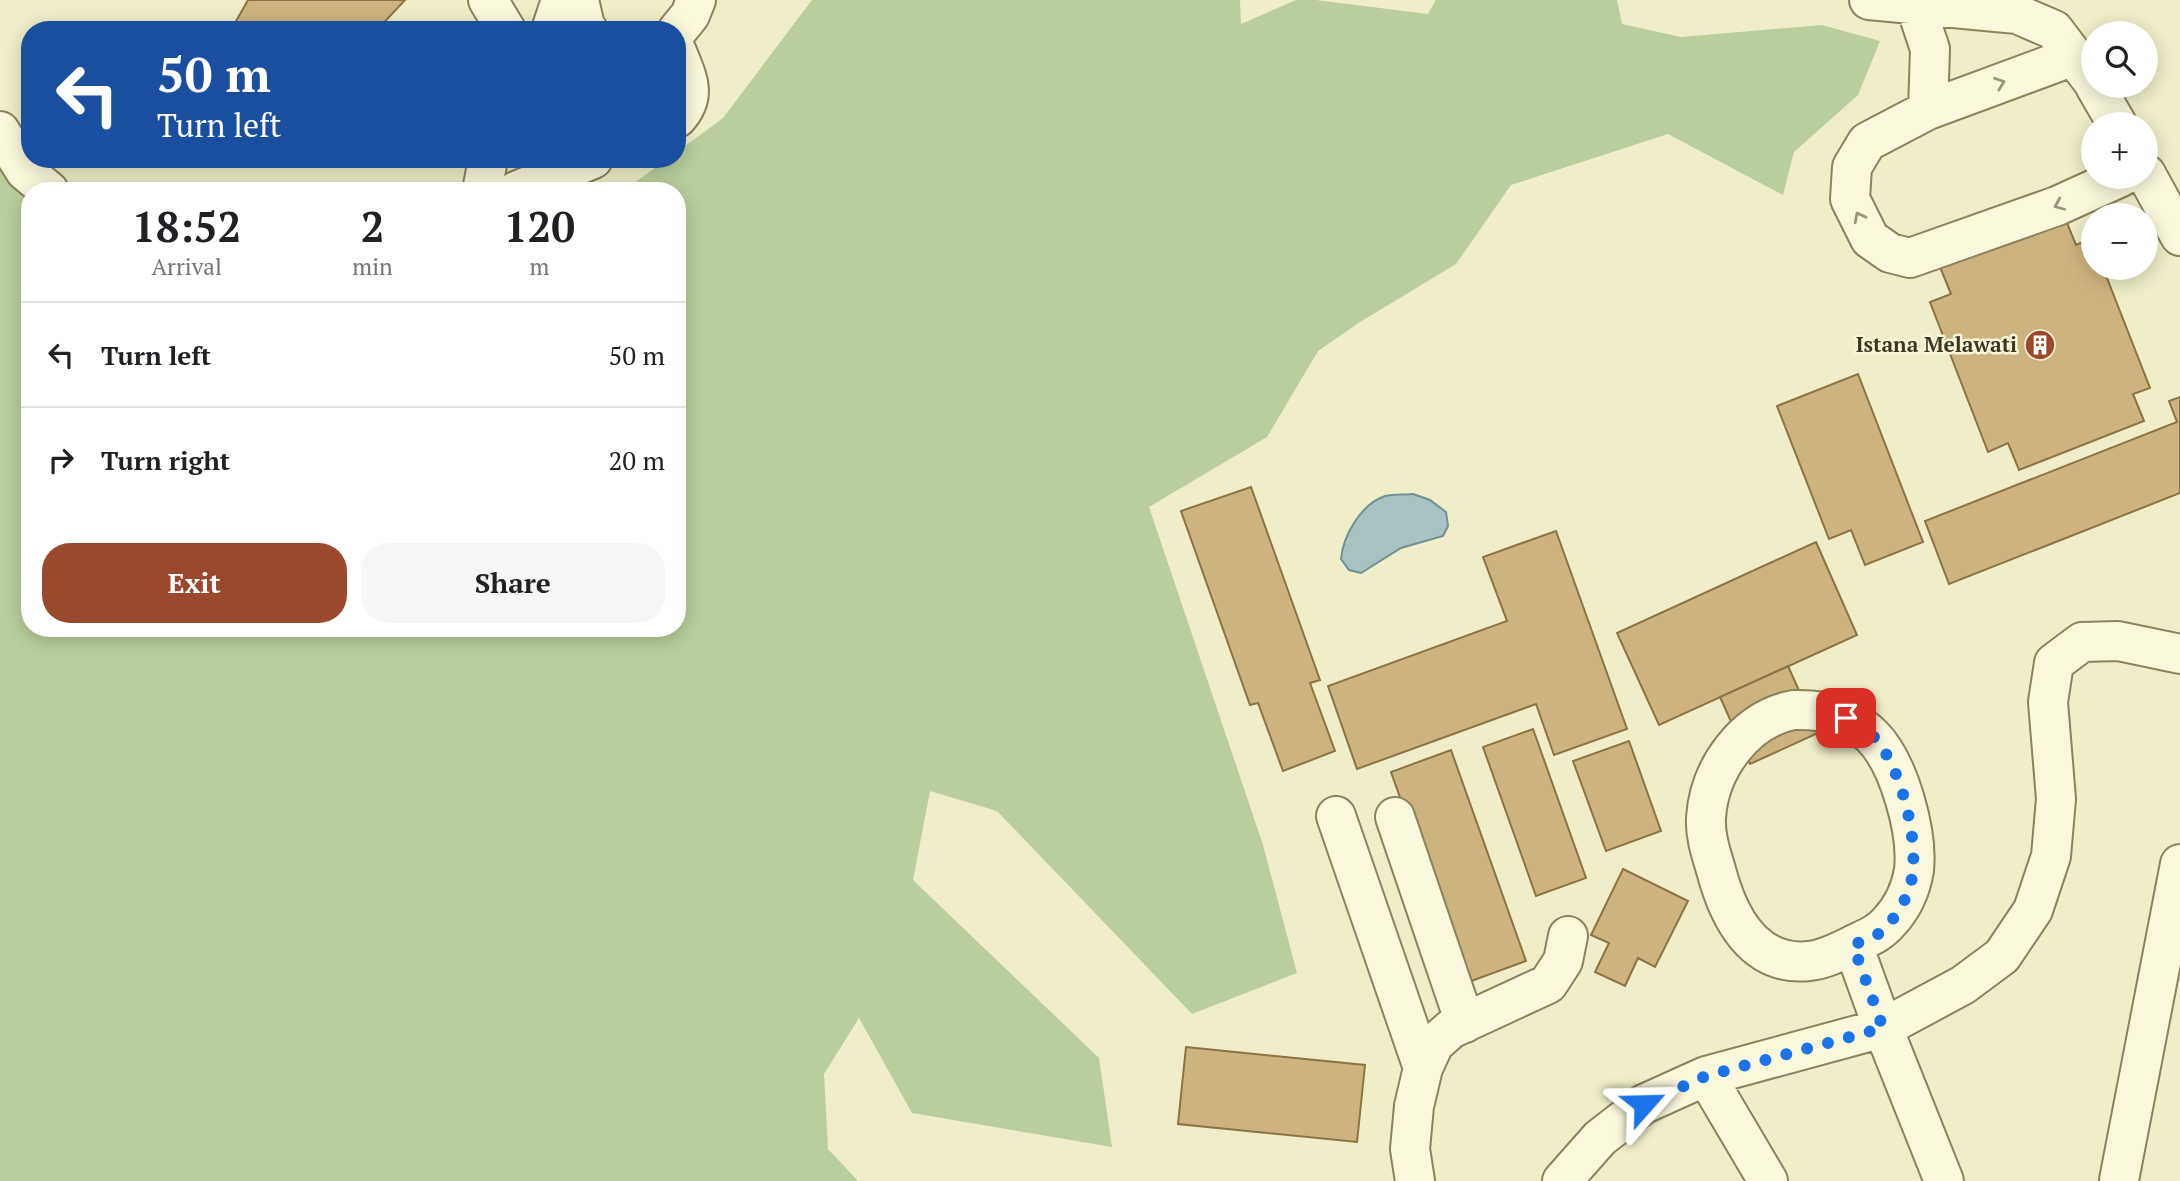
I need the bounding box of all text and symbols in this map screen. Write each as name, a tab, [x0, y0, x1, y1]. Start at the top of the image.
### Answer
map controls	[2081, 21, 2158, 280]
button: search	[2081, 21, 2158, 98]
text: 50 m	[157, 41, 271, 106]
icon: left	[42, 49, 133, 140]
one-way arrow	[1994, 77, 2006, 91]
text: Turn left	[157, 104, 281, 146]
button: +	[2081, 112, 2158, 189]
one-way arrow	[2054, 197, 2066, 211]
text: 18:52	[132, 198, 241, 254]
text: 2	[361, 198, 384, 254]
text: 120	[504, 198, 575, 254]
button: −	[2081, 203, 2158, 280]
one-way arrow	[1853, 212, 1867, 225]
text: Arrival	[151, 251, 222, 282]
text: min	[352, 251, 393, 282]
text: m	[529, 251, 549, 282]
building icon: Istana Melawati	[2023, 328, 2057, 362]
place label: Istana Melawati	[1856, 330, 2017, 358]
icon: left	[42, 336, 80, 374]
text: Turn left	[101, 338, 211, 372]
text: 50 m	[609, 338, 665, 372]
icon: right	[42, 441, 80, 479]
text: Turn right	[101, 443, 230, 477]
text: 20 m	[609, 443, 665, 477]
button: Exit	[42, 543, 347, 623]
button: Share	[361, 543, 665, 623]
pin	[1816, 688, 1876, 748]
icon: arrive	[1827, 699, 1865, 737]
position arrow	[1607, 1067, 1681, 1141]

